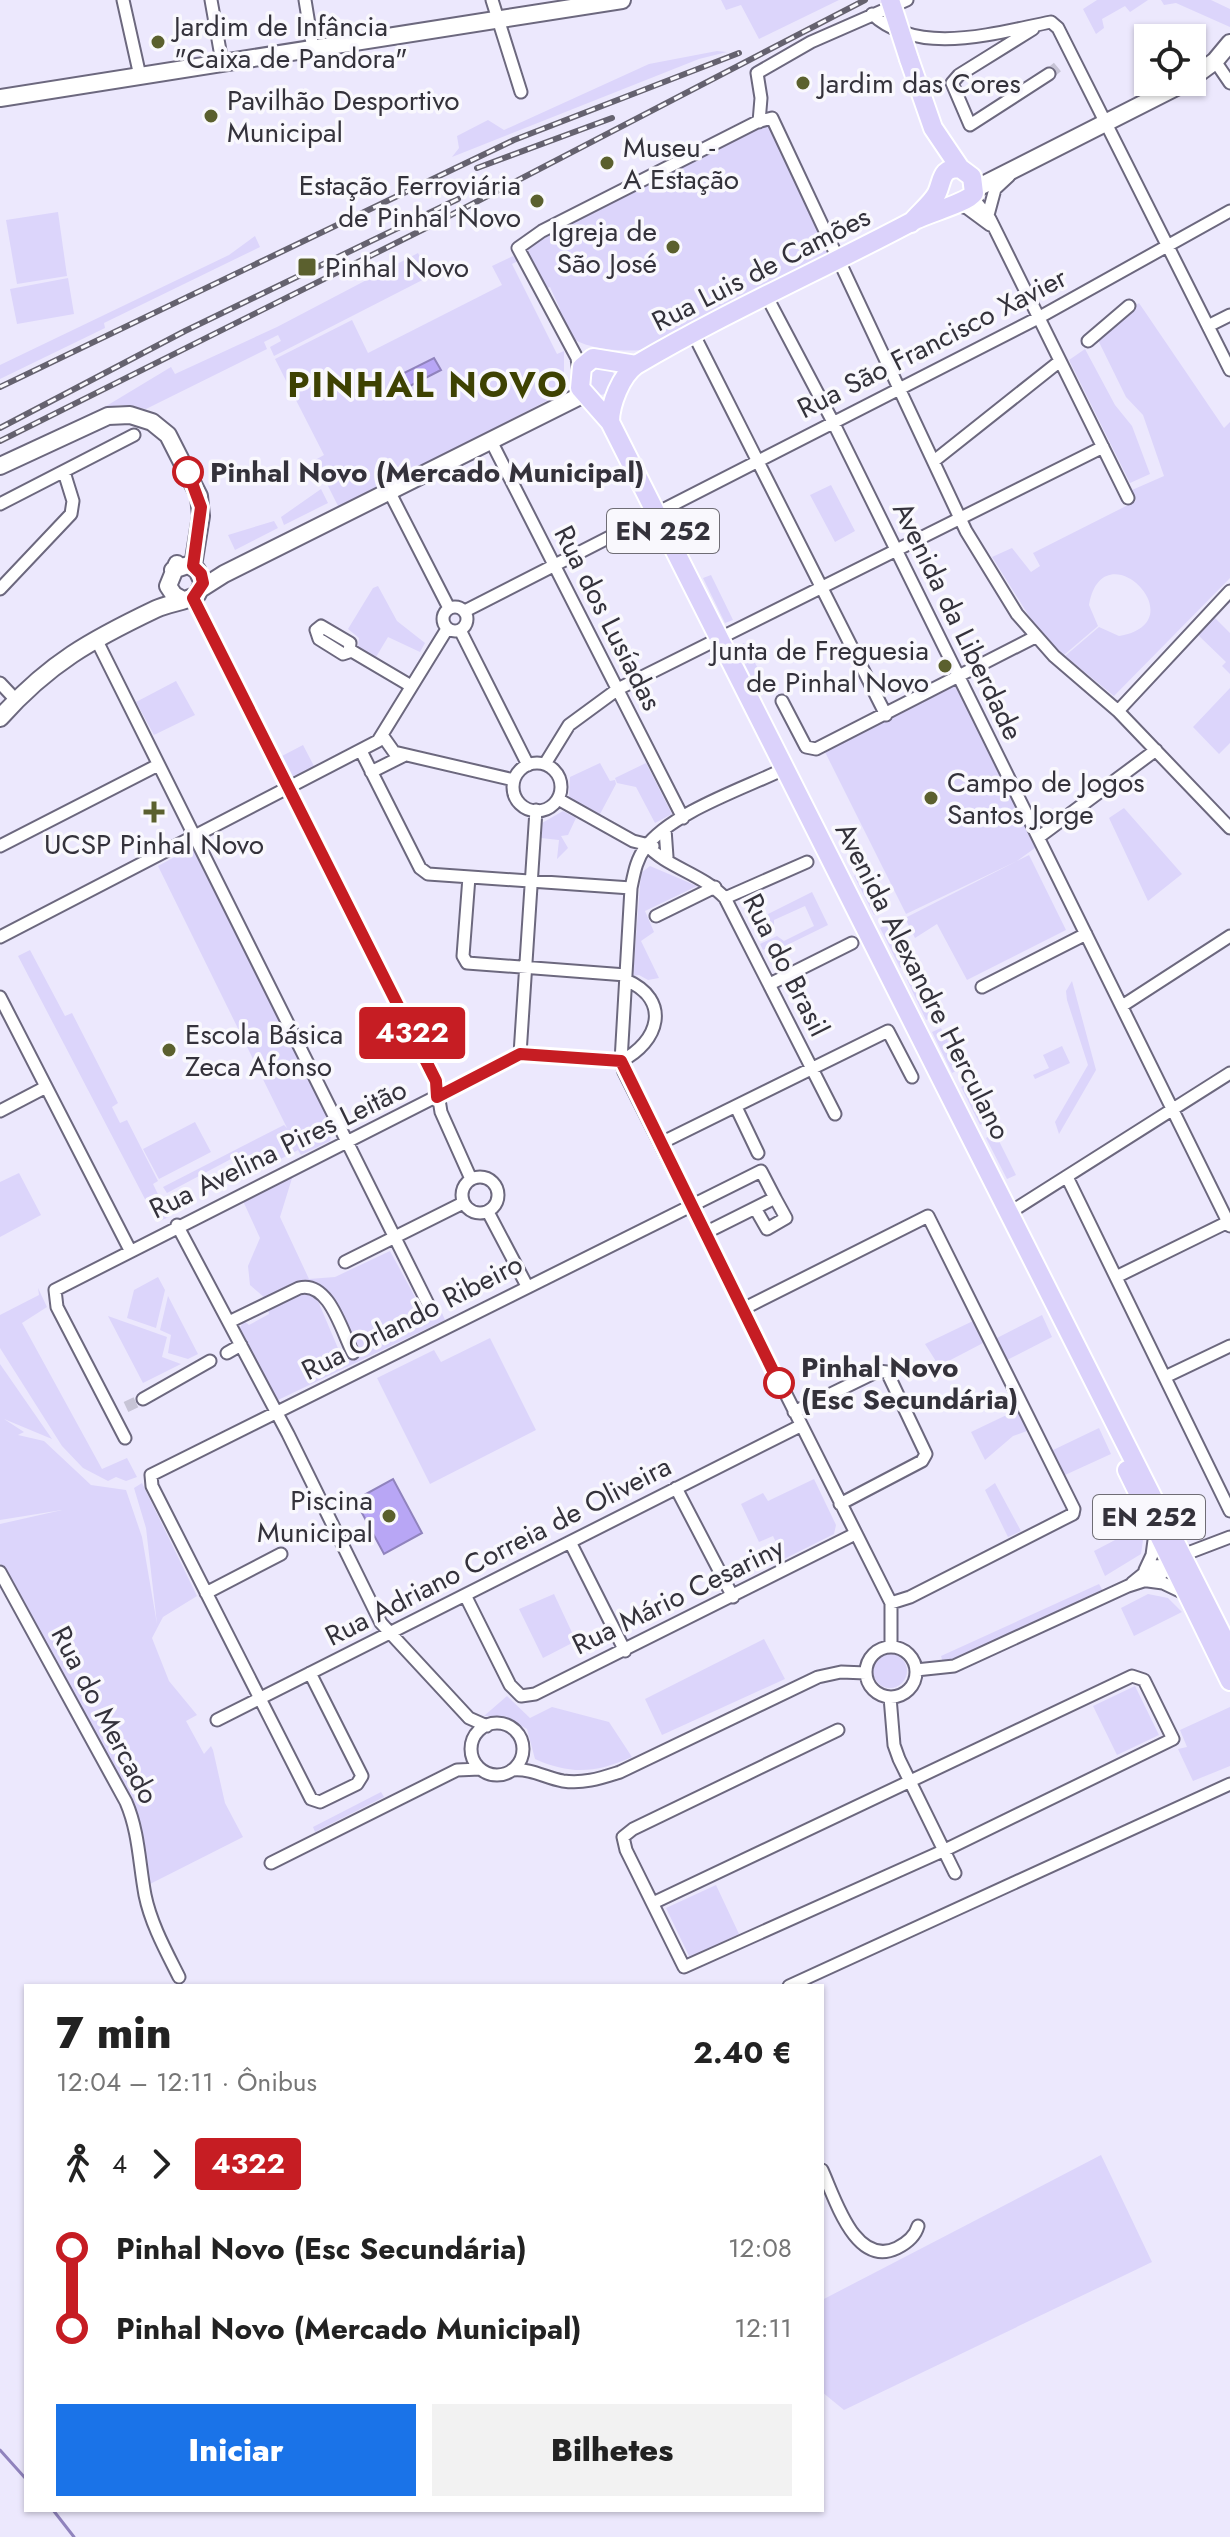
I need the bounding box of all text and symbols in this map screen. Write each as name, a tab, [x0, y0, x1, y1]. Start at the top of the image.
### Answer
place label: Jardim de Infância "Caixa de Pandora"	[170, 6, 408, 79]
map controls	[1134, 24, 1206, 96]
button: locate	[1134, 24, 1206, 96]
marker: Jardim de Infância "Caixa de Pandora"	[149, 33, 167, 51]
place label: Jardim das Cores	[815, 63, 1021, 104]
marker: Jardim das Cores	[794, 74, 812, 92]
place label: Pavilhão Desportivo Municipal	[227, 80, 460, 153]
marker: Pavilhão Desportivo Municipal	[202, 107, 220, 125]
place label: Museu - A Estação	[623, 127, 739, 200]
marker: Museu - A Estação	[598, 154, 616, 172]
place label: Estação Ferroviária de Pinhal Novo	[299, 165, 521, 238]
marker: Estação Ferroviária de Pinhal Novo	[528, 192, 546, 210]
street label: Rua Luis de Camões	[645, 196, 877, 342]
place label: Igreja de São José	[551, 211, 657, 284]
marker: Igreja de São José	[664, 238, 682, 256]
place label: Pinhal Novo	[325, 247, 469, 288]
marker: Pinhal Novo	[296, 256, 318, 278]
street label: Rua São Francisco Xavier	[790, 257, 1074, 429]
district label: PINHAL NOVO	[287, 358, 569, 410]
place label: Pinhal Novo (Mercado Municipal)	[210, 452, 645, 493]
marker: Pinhal Novo (Mercado Municipal)	[173, 457, 203, 487]
street label: Avenida da Liberdade	[882, 495, 1034, 747]
road number: EN 252	[607, 509, 719, 553]
street label: Rua dos Lusíadas	[544, 518, 672, 718]
place label: Junta de Freguesia de Pinhal Novo	[707, 630, 929, 703]
marker: Junta de Freguesia de Pinhal Novo	[936, 657, 954, 675]
place label: Campo de Jogos Santos Jorge	[947, 762, 1144, 835]
marker: Campo de Jogos Santos Jorge	[922, 789, 940, 807]
marker: UCSP Pinhal Novo	[143, 801, 165, 823]
street label: Avenida Alexandre Herculano	[825, 815, 1021, 1147]
place label: UCSP Pinhal Novo	[44, 824, 264, 865]
street label: Rua do Brasil	[732, 886, 840, 1044]
line badge: 4322	[356, 1007, 468, 1059]
text: 4322	[375, 1012, 449, 1053]
place label: Escola Básica Zeca Afonso	[185, 1014, 343, 1087]
marker: Escola Básica Zeca Afonso	[160, 1041, 178, 1059]
street label: Rua Avelina Pires Leitão	[142, 1069, 414, 1229]
street label: Rua Orlando Ribeiro	[294, 1244, 530, 1390]
place label: Pinhal Novo (Esc Secundária)	[801, 1347, 1018, 1420]
marker: Pinhal Novo (Esc Secundária)	[764, 1368, 794, 1398]
street label: Rua Adriano Correia de Oliveira	[318, 1446, 678, 1656]
place label: Piscina Municipal	[257, 1480, 373, 1553]
road number: EN 252	[1093, 1495, 1205, 1539]
marker: Piscina Municipal	[380, 1507, 398, 1525]
street label: Rua Mário Cesariny	[565, 1527, 791, 1665]
street label: Rua do Mercado	[41, 1619, 169, 1811]
text: 7 min	[56, 2001, 172, 2065]
text: 2.40 €	[693, 2031, 792, 2074]
text: 12:04 – 12:11 · Ônibus	[56, 2063, 317, 2101]
icon: walk	[56, 2142, 100, 2186]
icon: forward	[139, 2142, 183, 2186]
text: 4322	[211, 2143, 285, 2184]
text: 4	[112, 2145, 127, 2183]
text: Pinhal Novo (Esc Secundária)	[116, 2227, 527, 2270]
text: 12:08	[728, 2229, 792, 2267]
text: Pinhal Novo (Mercado Municipal)	[116, 2307, 582, 2350]
text: 12:11	[734, 2309, 792, 2347]
button: Iniciar	[56, 2404, 416, 2496]
button: Bilhetes	[432, 2404, 792, 2496]

